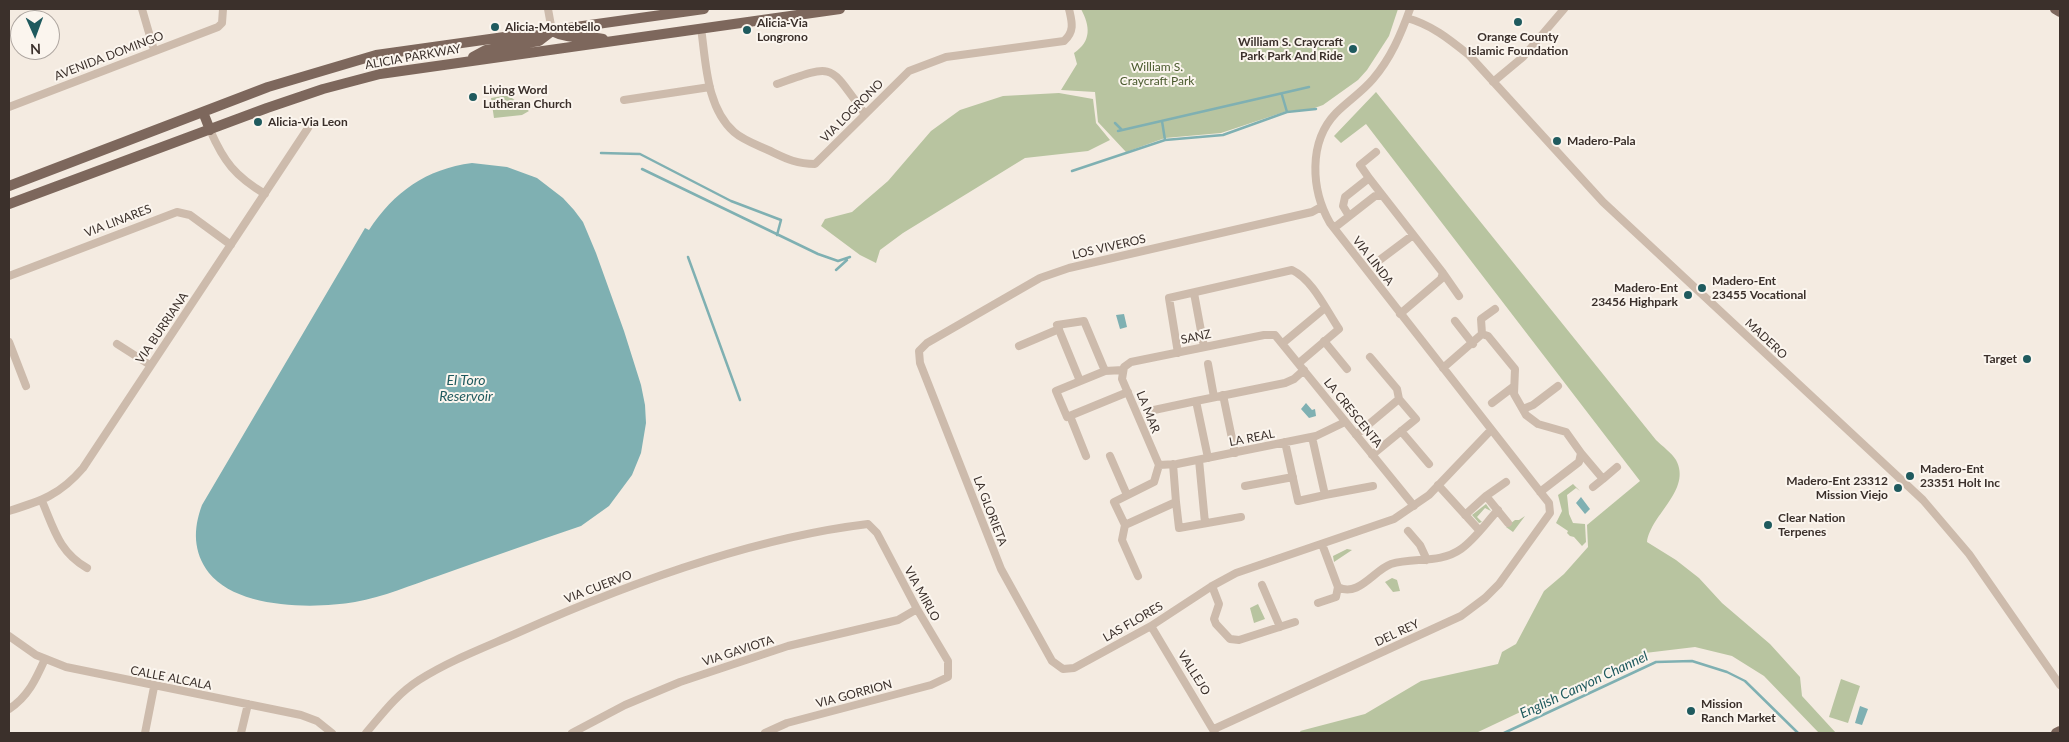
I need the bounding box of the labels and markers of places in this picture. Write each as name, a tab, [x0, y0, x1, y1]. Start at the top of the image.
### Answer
place label: Alicia-Via Longrono	[757, 16, 808, 44]
marker: Orange County Islamic Foundation	[1512, 16, 1524, 28]
place label: Alicia-Montebello	[505, 20, 600, 34]
marker: Alicia-Montebello	[489, 21, 501, 33]
marker: Alicia-Via Longrono	[741, 24, 753, 36]
place label: Orange County Islamic Foundation	[1468, 30, 1568, 58]
place label: William S. Craycraft Park Park And Ride	[1238, 35, 1343, 63]
marker: William S. Craycraft Park Park And Ride	[1347, 43, 1359, 55]
place label: Living Word Lutheran Church	[483, 83, 572, 111]
marker: Living Word Lutheran Church	[467, 91, 479, 103]
place label: Alicia-Via Leon	[268, 115, 348, 129]
marker: Alicia-Via Leon	[252, 116, 264, 128]
place label: Madero-Pala	[1567, 134, 1636, 148]
marker: Madero-Pala	[1551, 135, 1563, 147]
place label: Madero-Ent 23455 Vocational	[1712, 274, 1806, 302]
place label: Madero-Ent 23456 Highpark	[1591, 281, 1678, 309]
marker: Madero-Ent 23455 Vocational	[1696, 282, 1708, 294]
marker: Madero-Ent 23456 Highpark	[1682, 289, 1694, 301]
place label: Target	[1984, 352, 2017, 366]
marker: Target	[2021, 353, 2033, 365]
place label: Madero-Ent 23351 Holt Inc	[1920, 462, 2000, 490]
marker: Madero-Ent 23351 Holt Inc	[1904, 470, 1916, 482]
place label: Madero-Ent 23312 Mission Viejo	[1786, 474, 1888, 502]
marker: Madero-Ent 23312 Mission Viejo	[1892, 482, 1904, 494]
place label: Clear Nation Terpenes	[1778, 511, 1845, 539]
marker: Clear Nation Terpenes	[1762, 519, 1774, 531]
place label: Mission Ranch Market	[1701, 697, 1776, 725]
marker: Mission Ranch Market	[1685, 705, 1697, 717]

